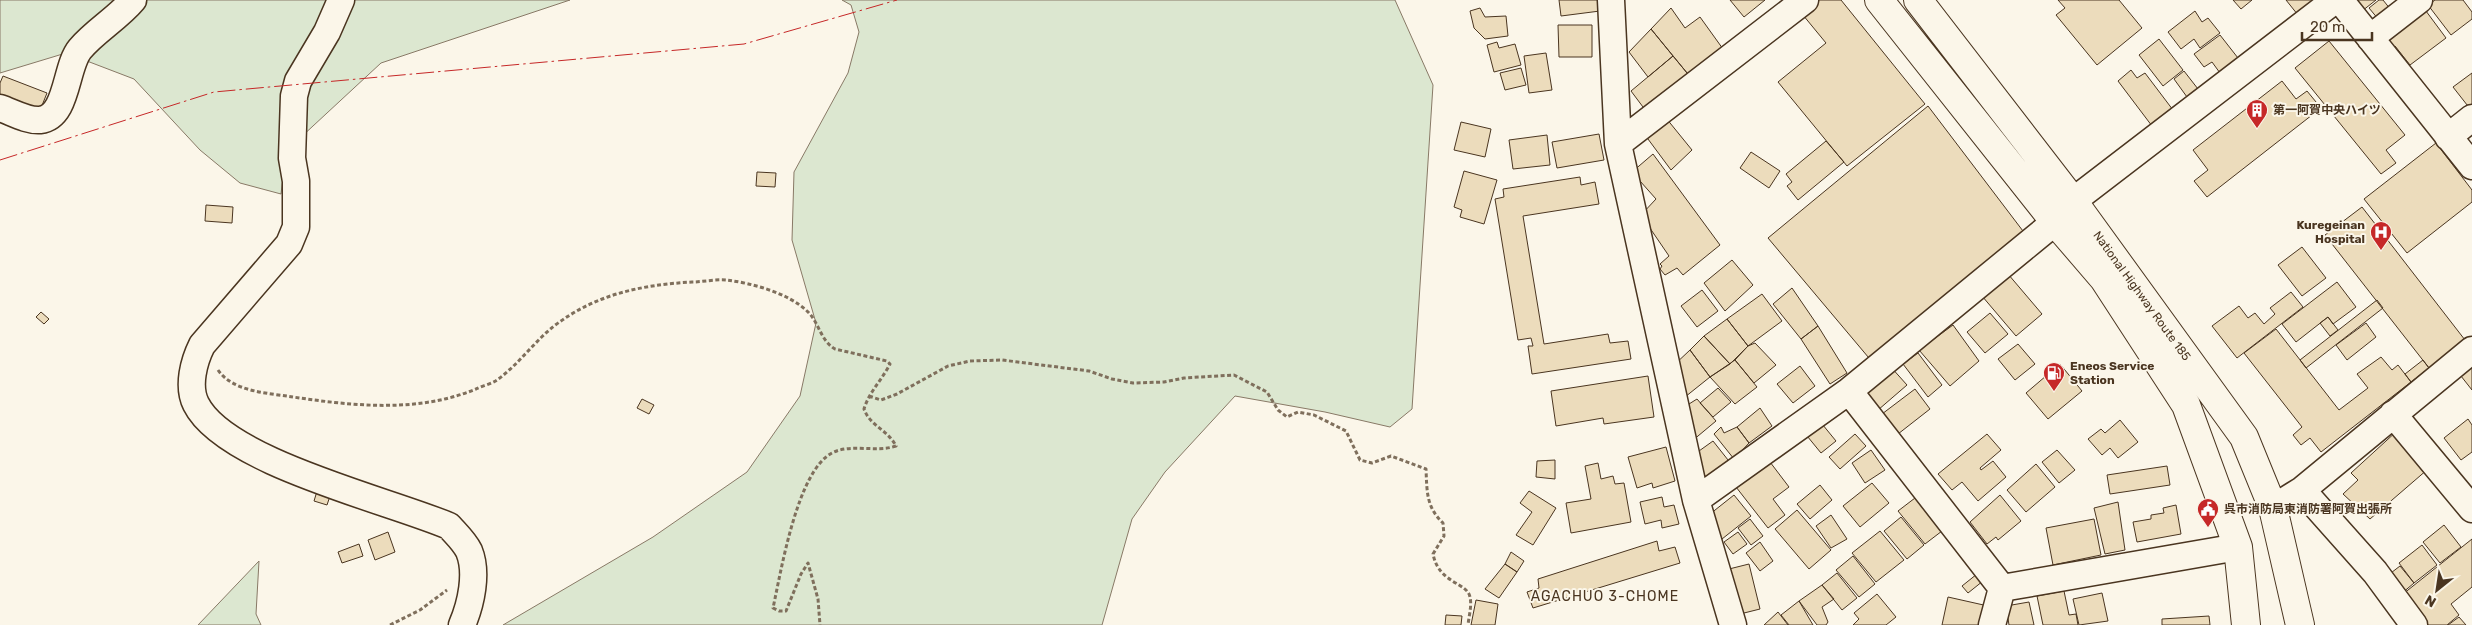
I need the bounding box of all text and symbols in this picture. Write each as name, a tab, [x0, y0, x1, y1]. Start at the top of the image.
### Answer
scale bar	[2302, 10, 2372, 42]
text: 20 m	[2310, 18, 2345, 36]
building icon: 第一阿賀中央ハイツ	[2245, 98, 2269, 129]
place label: 第一阿賀中央ハイツ	[2273, 103, 2381, 117]
place label: Kuregeinan Hospital	[2296, 218, 2365, 246]
hospital icon: Kuregeinan Hospital	[2369, 220, 2393, 251]
street label: National Highway Route 185	[2090, 229, 2194, 363]
place label: Eneos Service Station	[2070, 359, 2154, 387]
fuel station icon: Eneos Service Station	[2042, 361, 2066, 392]
public building icon: 呉市消防局東消防署阿賀出張所	[2196, 497, 2220, 528]
place label: 呉市消防局東消防署阿賀出張所	[2224, 502, 2392, 516]
north arrow	[2412, 565, 2462, 615]
district label: AGACHUO 3-CHOME	[1531, 588, 1679, 605]
text: N	[2422, 591, 2439, 611]

